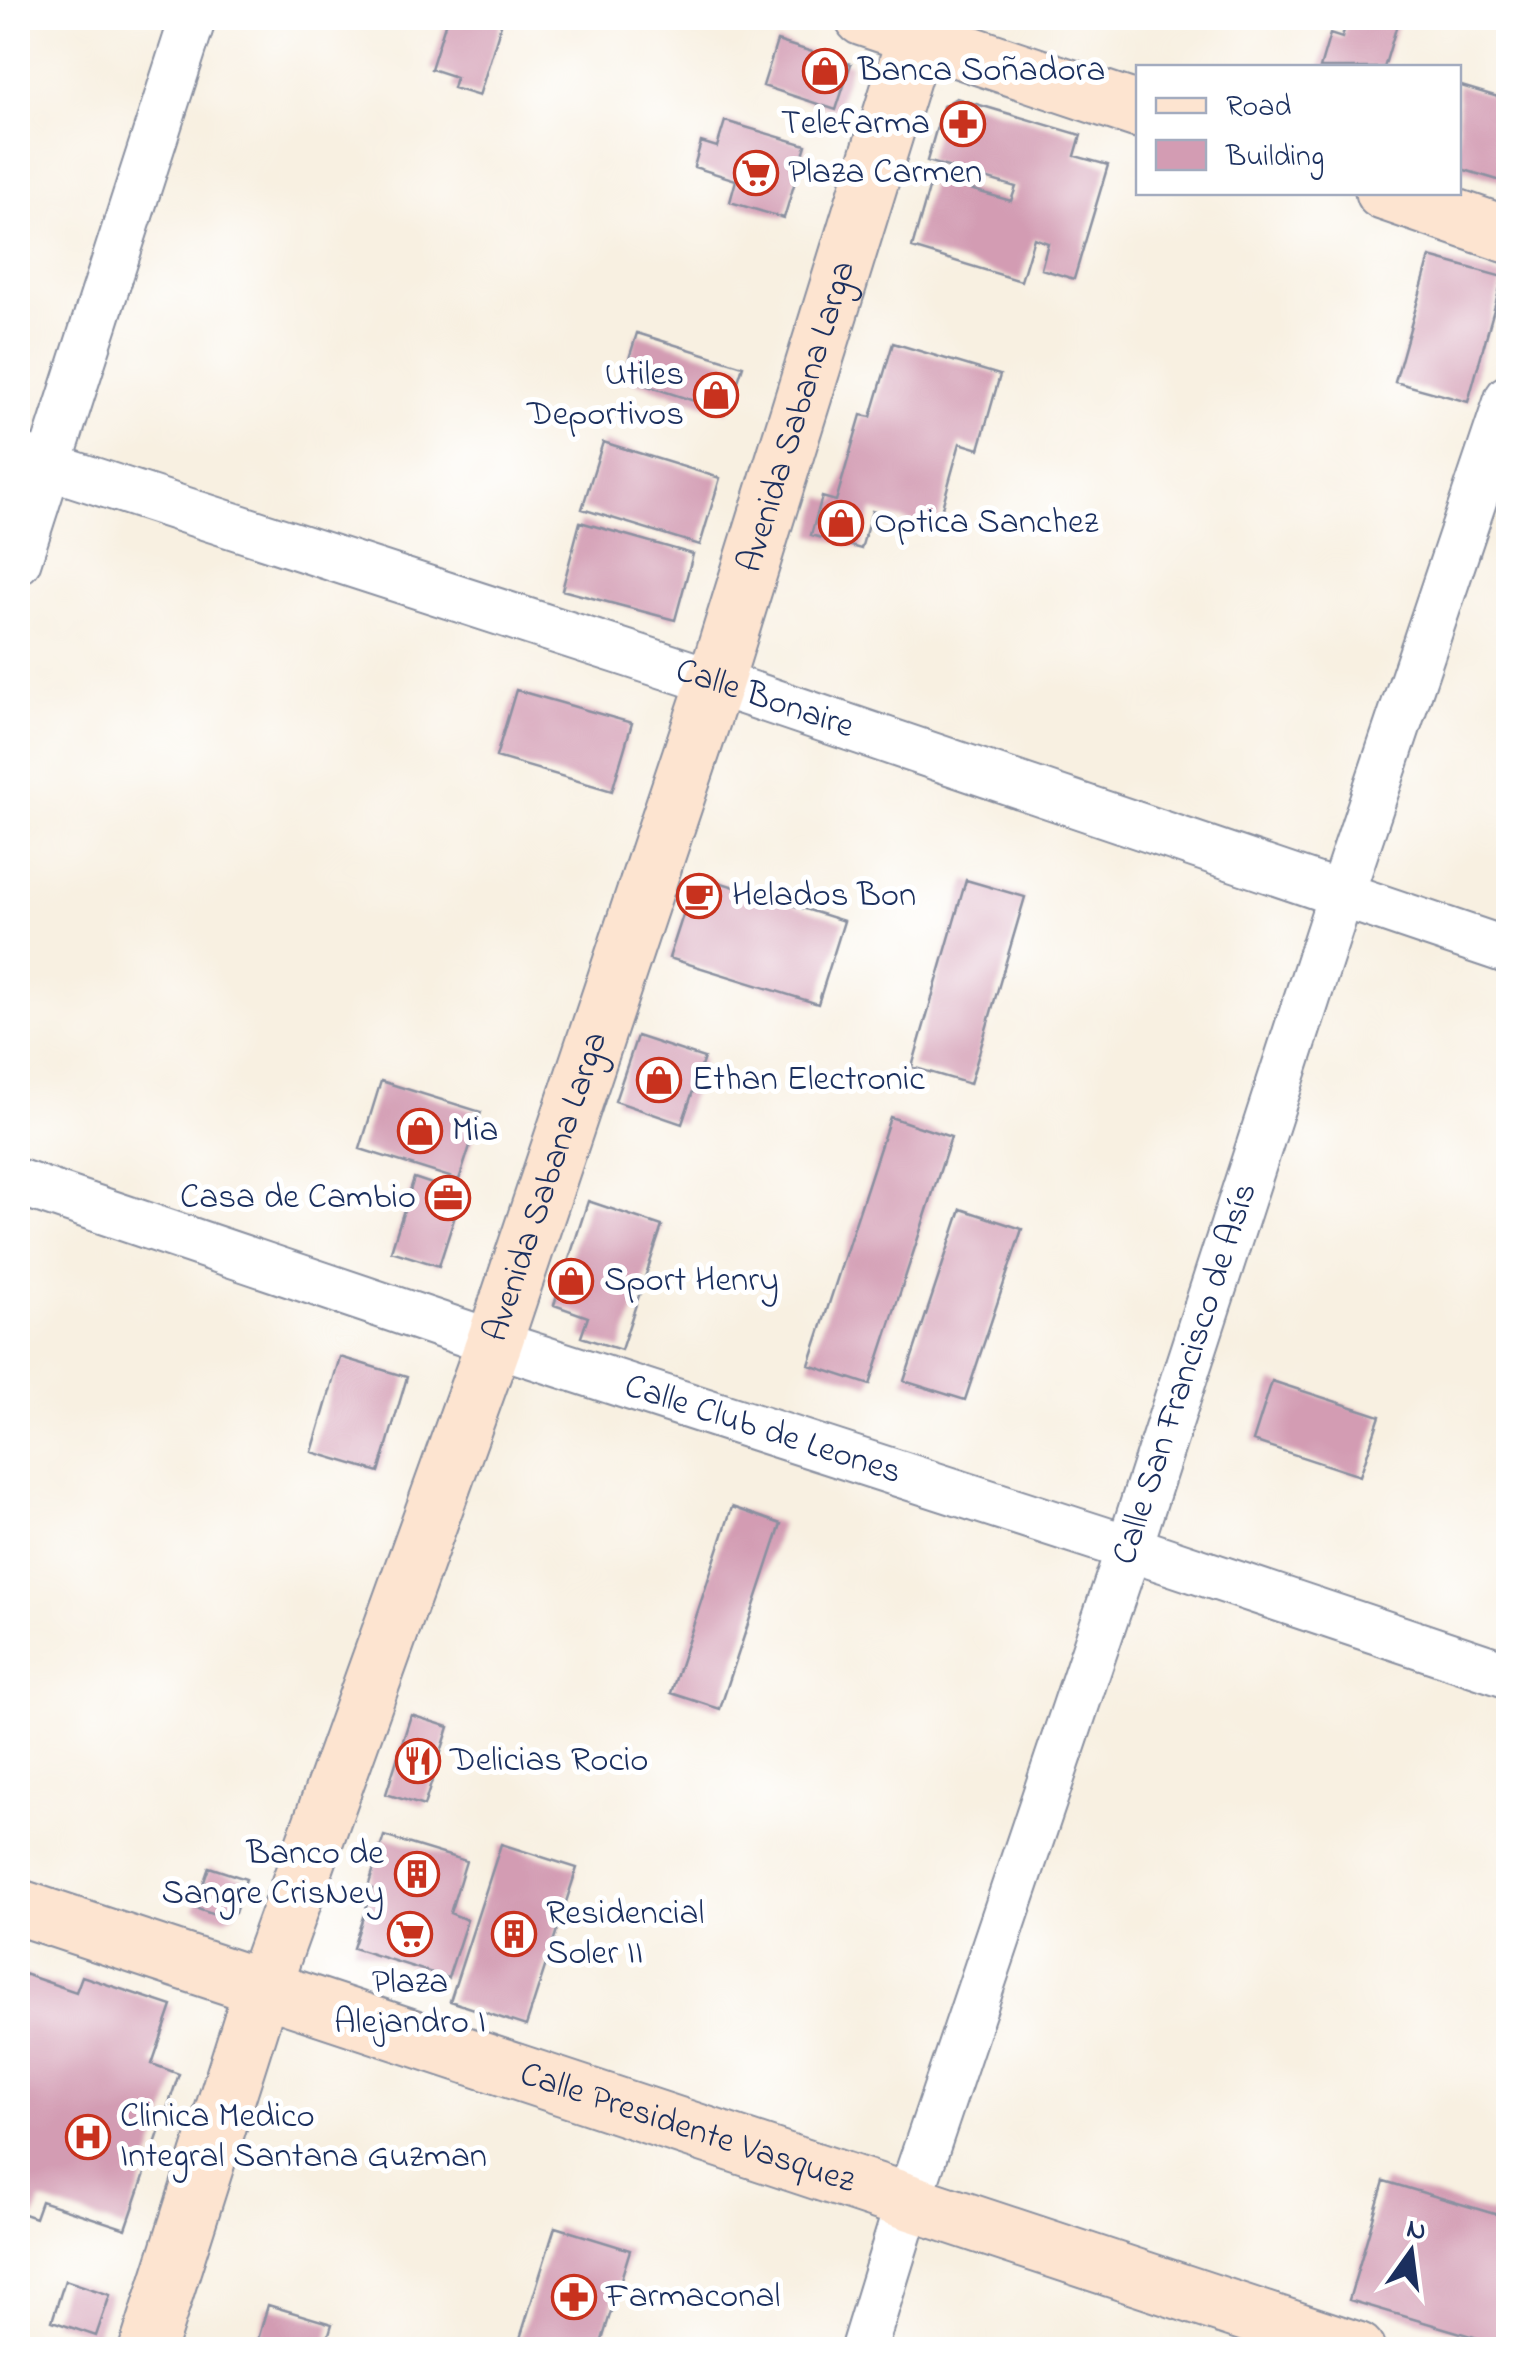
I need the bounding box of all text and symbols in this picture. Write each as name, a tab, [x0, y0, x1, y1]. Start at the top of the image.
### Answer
place label: Banca Soñadora	[857, 46, 1105, 97]
shop icon: Banca Soñadora	[802, 48, 848, 94]
legend	[1136, 65, 1461, 195]
text: Road	[1226, 86, 1291, 130]
place label: Telefarma	[781, 99, 930, 150]
pharmacy icon: Telefarma	[940, 101, 986, 147]
text: Building	[1225, 136, 1324, 180]
place label: Plaza Carmen	[788, 148, 982, 199]
supermarket icon: Plaza Carmen	[733, 150, 779, 196]
street label: Avenida Sabana Larga	[725, 255, 870, 579]
place label: Utiles Deportivos	[526, 350, 684, 441]
shop icon: Utiles Deportivos	[693, 372, 739, 418]
place label: Optica Sanchez	[874, 498, 1099, 549]
shop icon: Optica Sanchez	[818, 500, 864, 546]
street label: Calle Bonaire	[669, 645, 861, 753]
place label: Helados Bon	[732, 871, 916, 922]
cafe icon: Helados Bon	[676, 873, 722, 919]
street label: Avenida Sabana Larga	[471, 1025, 622, 1348]
place label: Ethan Electronic	[692, 1055, 925, 1106]
shop icon: Ethan Electronic	[636, 1057, 682, 1103]
place label: Mia	[452, 1106, 498, 1157]
shop icon: Mia	[397, 1108, 443, 1154]
place label: Casa de Cambio	[180, 1173, 416, 1224]
office icon: Casa de Cambio	[425, 1175, 471, 1221]
street label: Calle San Francisco de Asís	[1100, 1176, 1271, 1572]
place label: Sport Henry	[604, 1256, 779, 1307]
shop icon: Sport Henry	[548, 1258, 594, 1304]
street label: Calle Club de Leones	[618, 1361, 908, 1498]
place label: Delicias Rocio	[449, 1736, 648, 1787]
restaurant icon: Delicias Rocio	[395, 1738, 441, 1784]
place label: Banco de Sangre CrisNey	[161, 1829, 384, 1920]
building icon: Banco de Sangre CrisNey	[394, 1851, 440, 1897]
place label: Residencial Soler II	[546, 1889, 704, 1980]
supermarket icon: Plaza Alejandro I	[387, 1911, 433, 1957]
building icon: Residencial Soler II	[491, 1911, 537, 1957]
place label: Plaza Alejandro I	[334, 1958, 486, 2049]
street label: Calle Presidente Vasquez	[513, 2049, 862, 2208]
place label: Clinica Medico Integral Santana Guzman	[120, 2092, 487, 2183]
hospital icon: Clinica Medico Integral Santana Guzman	[65, 2114, 111, 2160]
north arrow	[1361, 2202, 1461, 2302]
text: N	[1402, 2209, 1430, 2253]
place label: Farmaconal	[605, 2272, 780, 2323]
pharmacy icon: Farmaconal	[551, 2274, 597, 2320]

